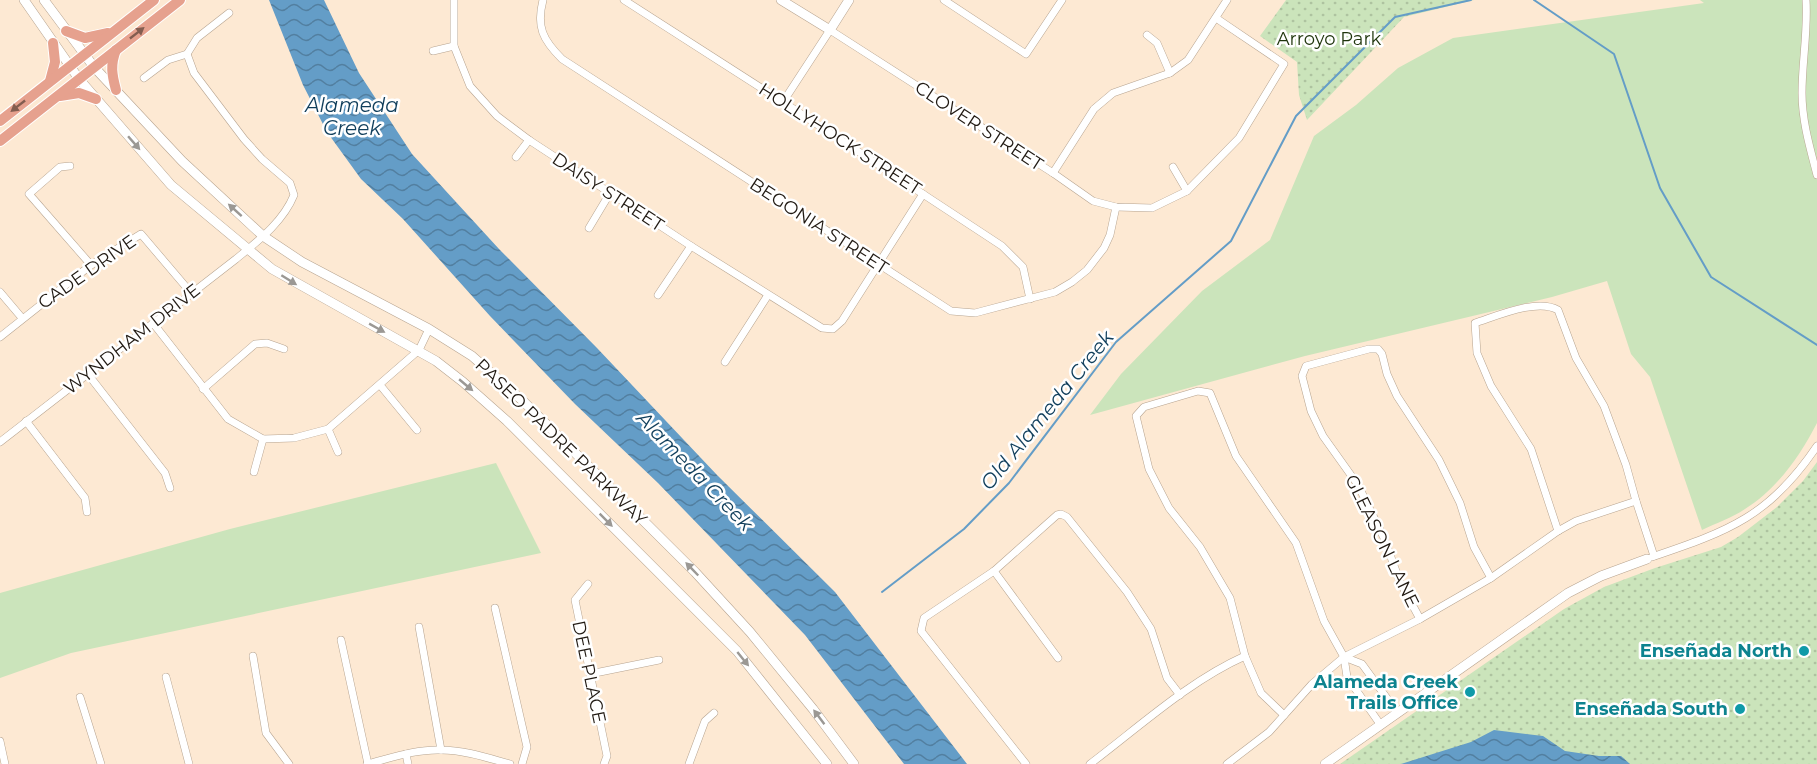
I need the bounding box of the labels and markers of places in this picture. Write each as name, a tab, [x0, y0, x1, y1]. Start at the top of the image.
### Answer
place label: Enseñada North	[1640, 640, 1792, 662]
marker: Enseñada North	[1797, 644, 1811, 658]
place label: Alameda Creek Trails Office	[1313, 671, 1458, 714]
marker: Alameda Creek Trails Office	[1463, 685, 1477, 699]
place label: Enseñada South	[1574, 698, 1728, 720]
marker: Enseñada South	[1733, 702, 1747, 716]

